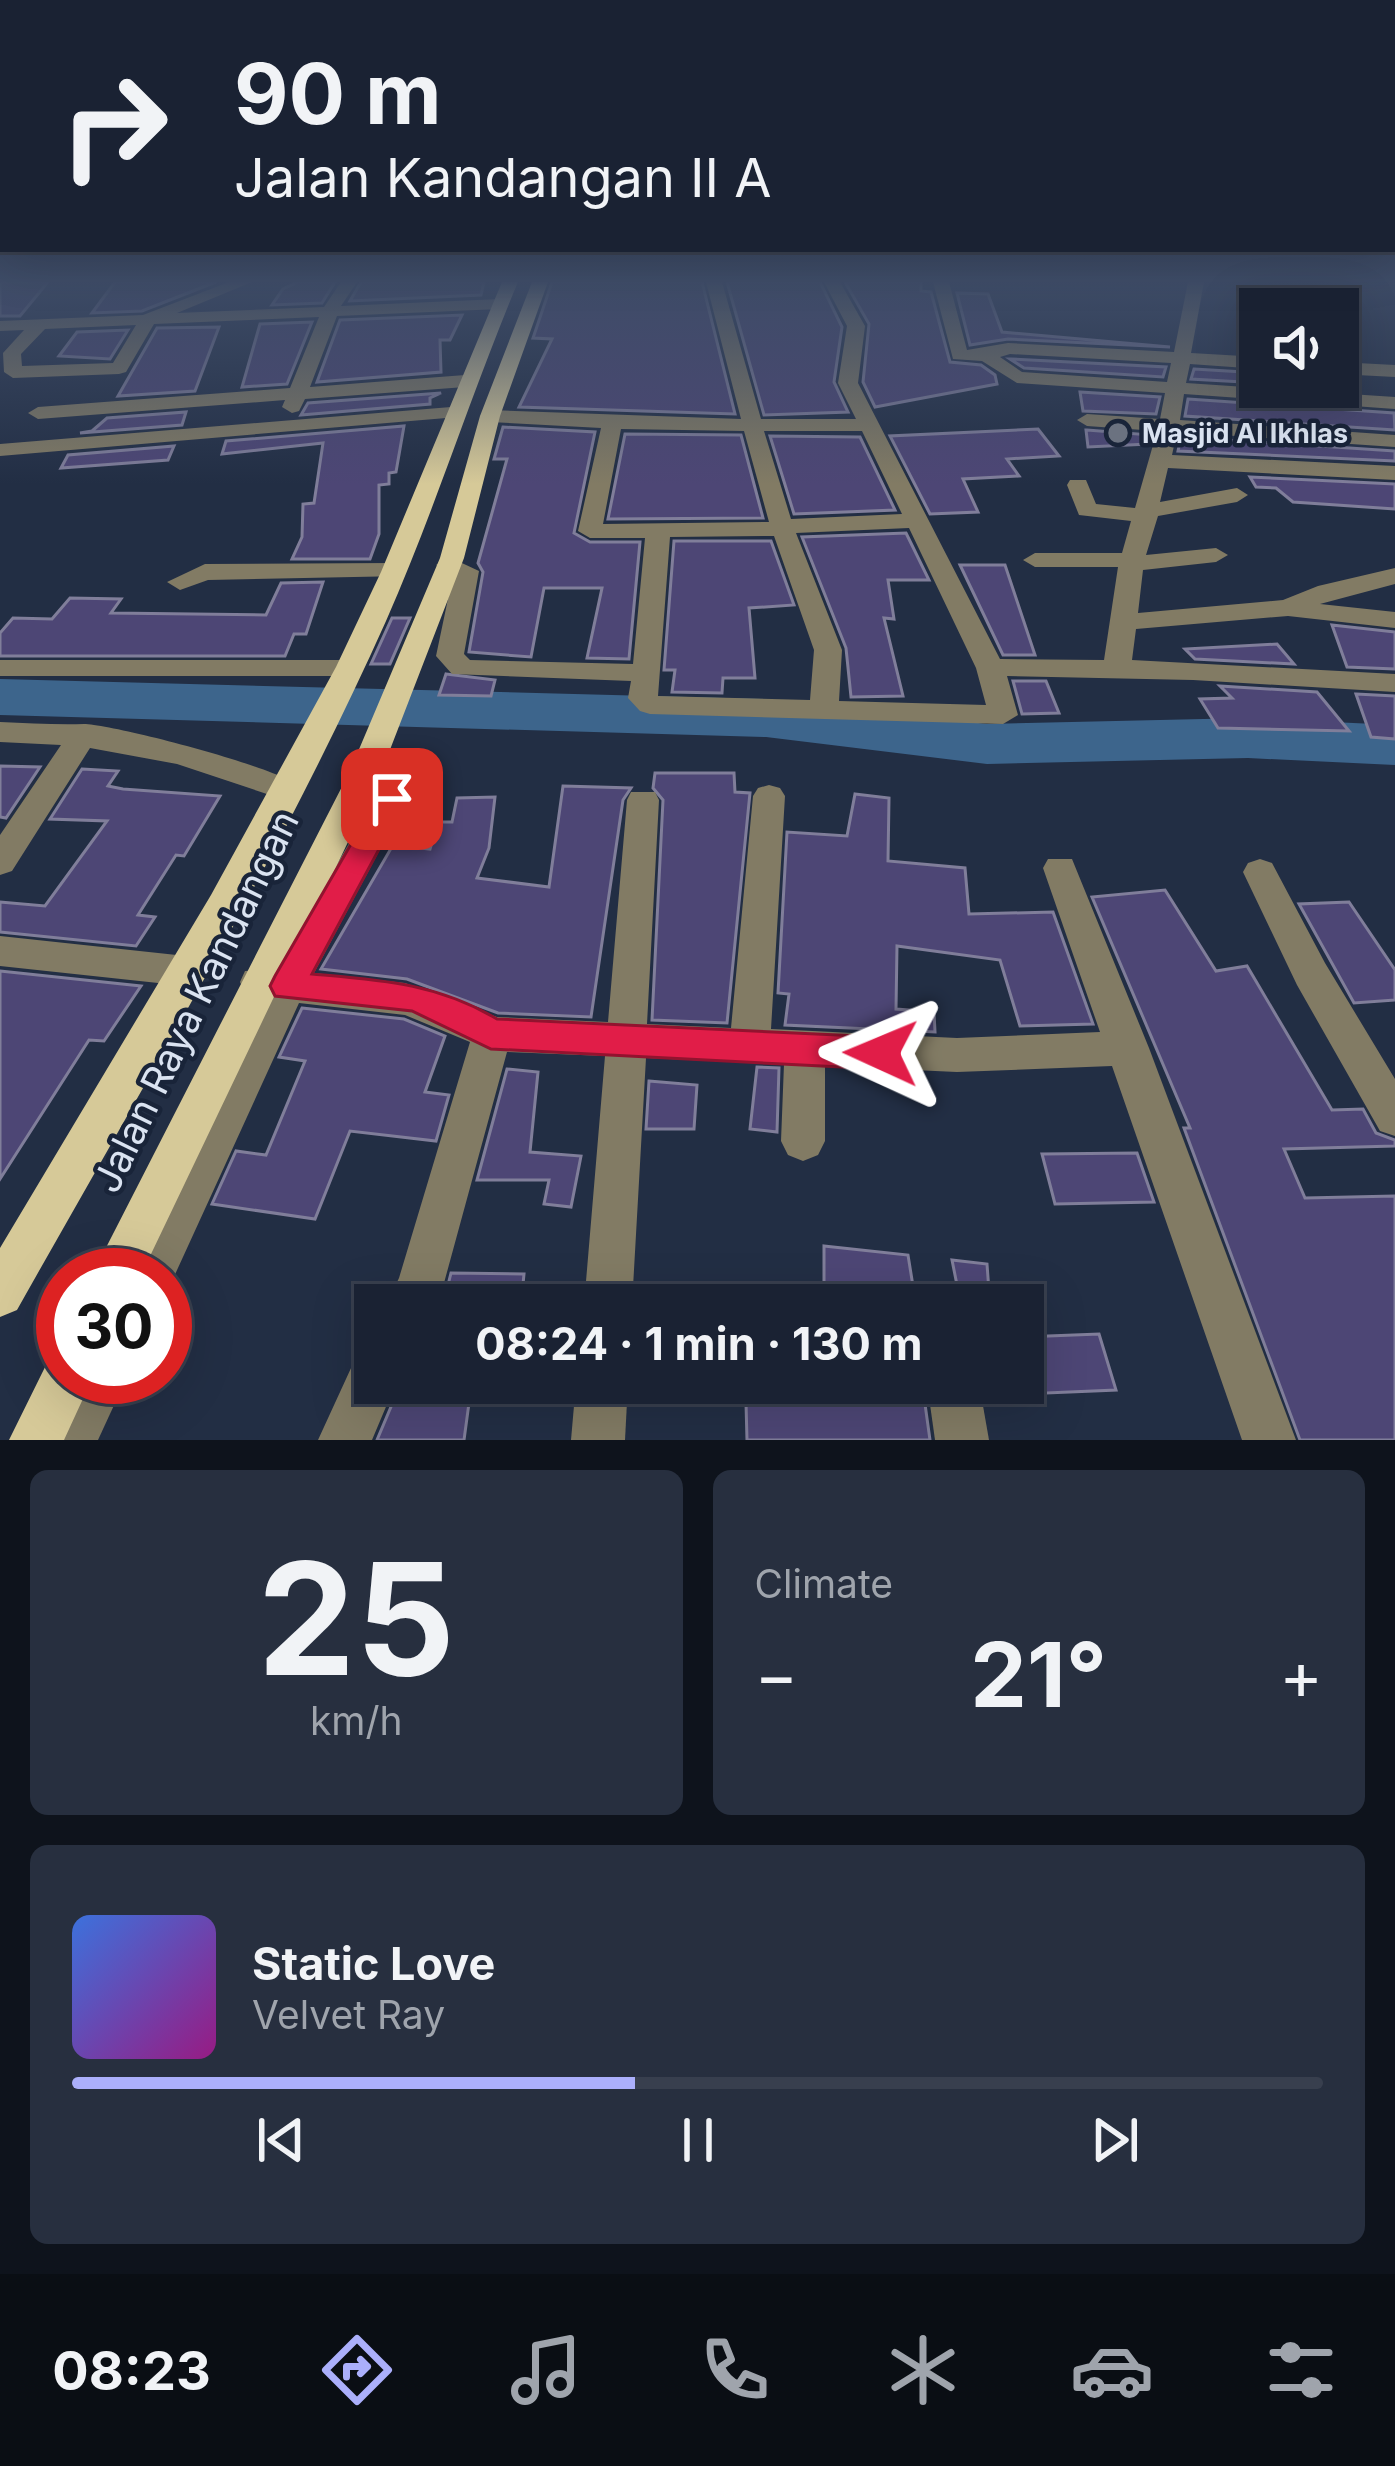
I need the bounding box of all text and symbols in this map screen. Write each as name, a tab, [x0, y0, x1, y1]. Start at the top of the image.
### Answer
text: 90 m	[234, 43, 442, 144]
icon: right	[36, 48, 192, 204]
text: Jalan Kandangan II A	[234, 145, 771, 210]
map controls	[1239, 288, 1359, 408]
button: sound	[1239, 288, 1359, 408]
place label: Masjid Al Ikhlas	[1142, 417, 1348, 450]
marker: Masjid Al Ikhlas	[1105, 420, 1131, 446]
pin	[341, 748, 443, 850]
icon: arrive	[359, 766, 425, 832]
street label: Jalan Raya Kandangan	[82, 802, 308, 1200]
position arrow	[818, 990, 944, 1116]
speed limit sign: 30	[36, 1248, 192, 1404]
text: 08:24 · 1 min · 130 m	[475, 1316, 923, 1371]
text: 25	[257, 1524, 455, 1713]
text: Climate	[755, 1560, 893, 1607]
text: 21°	[970, 1620, 1107, 1729]
text: −	[755, 1635, 798, 1715]
text: +	[1279, 1635, 1323, 1715]
text: km/h	[310, 1697, 403, 1744]
text: Static Love	[252, 1936, 495, 1991]
text: Velvet Ray	[252, 1991, 445, 2038]
icon: previous	[248, 2107, 314, 2173]
icon: pause	[665, 2107, 731, 2173]
icon: next	[1082, 2107, 1148, 2173]
icon: directions	[315, 2328, 399, 2412]
icon: music	[504, 2328, 588, 2412]
icon: phone	[693, 2328, 777, 2412]
icon: climate	[881, 2328, 965, 2412]
icon: car	[1070, 2328, 1154, 2412]
icon: filters	[1259, 2328, 1343, 2412]
text: 08:23	[52, 2338, 211, 2403]

